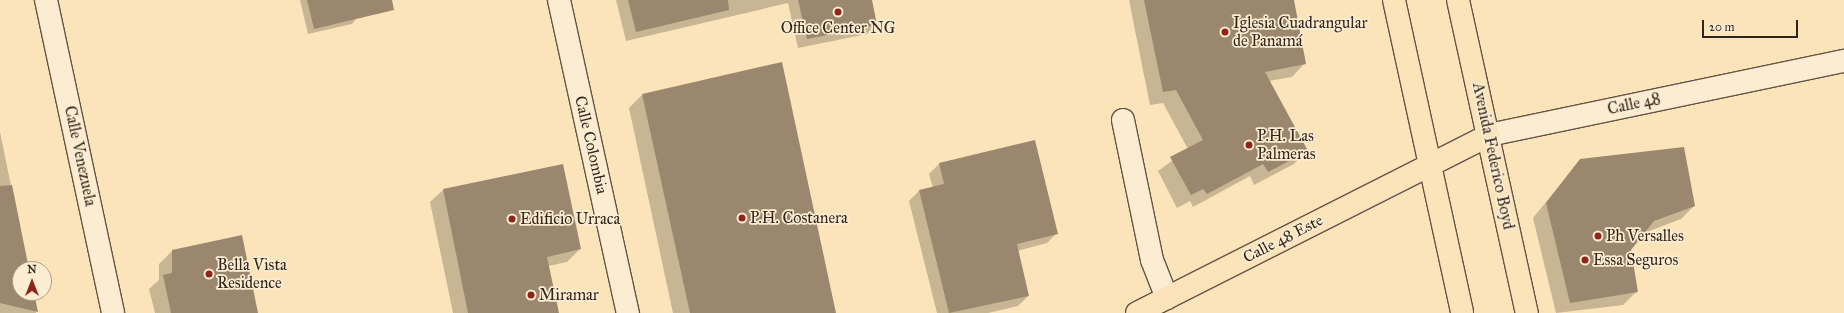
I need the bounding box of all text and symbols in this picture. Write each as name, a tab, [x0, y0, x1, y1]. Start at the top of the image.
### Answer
marker: Office Center NG	[833, 7, 843, 17]
scale bar	[1704, 12, 1800, 38]
place label: Iglesia Cuadrangular de Panamá	[1233, 13, 1367, 51]
place label: Office Center NG	[781, 18, 895, 38]
text: 20 m	[1709, 20, 1735, 34]
marker: Iglesia Cuadrangular de Panamá	[1220, 27, 1230, 37]
street label: Avenida Federico Boyd	[1468, 81, 1518, 231]
street label: Calle 48	[1606, 89, 1662, 119]
street label: Calle Colombia	[570, 94, 612, 196]
street label: Calle Venezuela	[60, 104, 100, 208]
place label: P.H. Las Palmeras	[1257, 126, 1316, 164]
marker: P.H. Las Palmeras	[1244, 140, 1254, 150]
place label: P.H. Costanera	[750, 208, 848, 228]
place label: Edificio Urraca	[520, 209, 620, 229]
street label: Calle 48 Este	[1240, 211, 1326, 267]
marker: P.H. Costanera	[737, 213, 747, 223]
marker: Edificio Urraca	[507, 214, 517, 224]
place label: Ph Versalles	[1606, 226, 1684, 246]
marker: Ph Versalles	[1593, 231, 1603, 241]
place label: Essa Seguros	[1593, 250, 1678, 270]
place label: Bella Vista Residence	[217, 255, 287, 293]
marker: Essa Seguros	[1580, 255, 1590, 265]
north arrow	[12, 261, 52, 301]
text: N	[27, 263, 37, 276]
marker: Bella Vista Residence	[204, 269, 214, 279]
place label: Miramar	[539, 285, 599, 305]
marker: Miramar	[526, 290, 536, 300]

